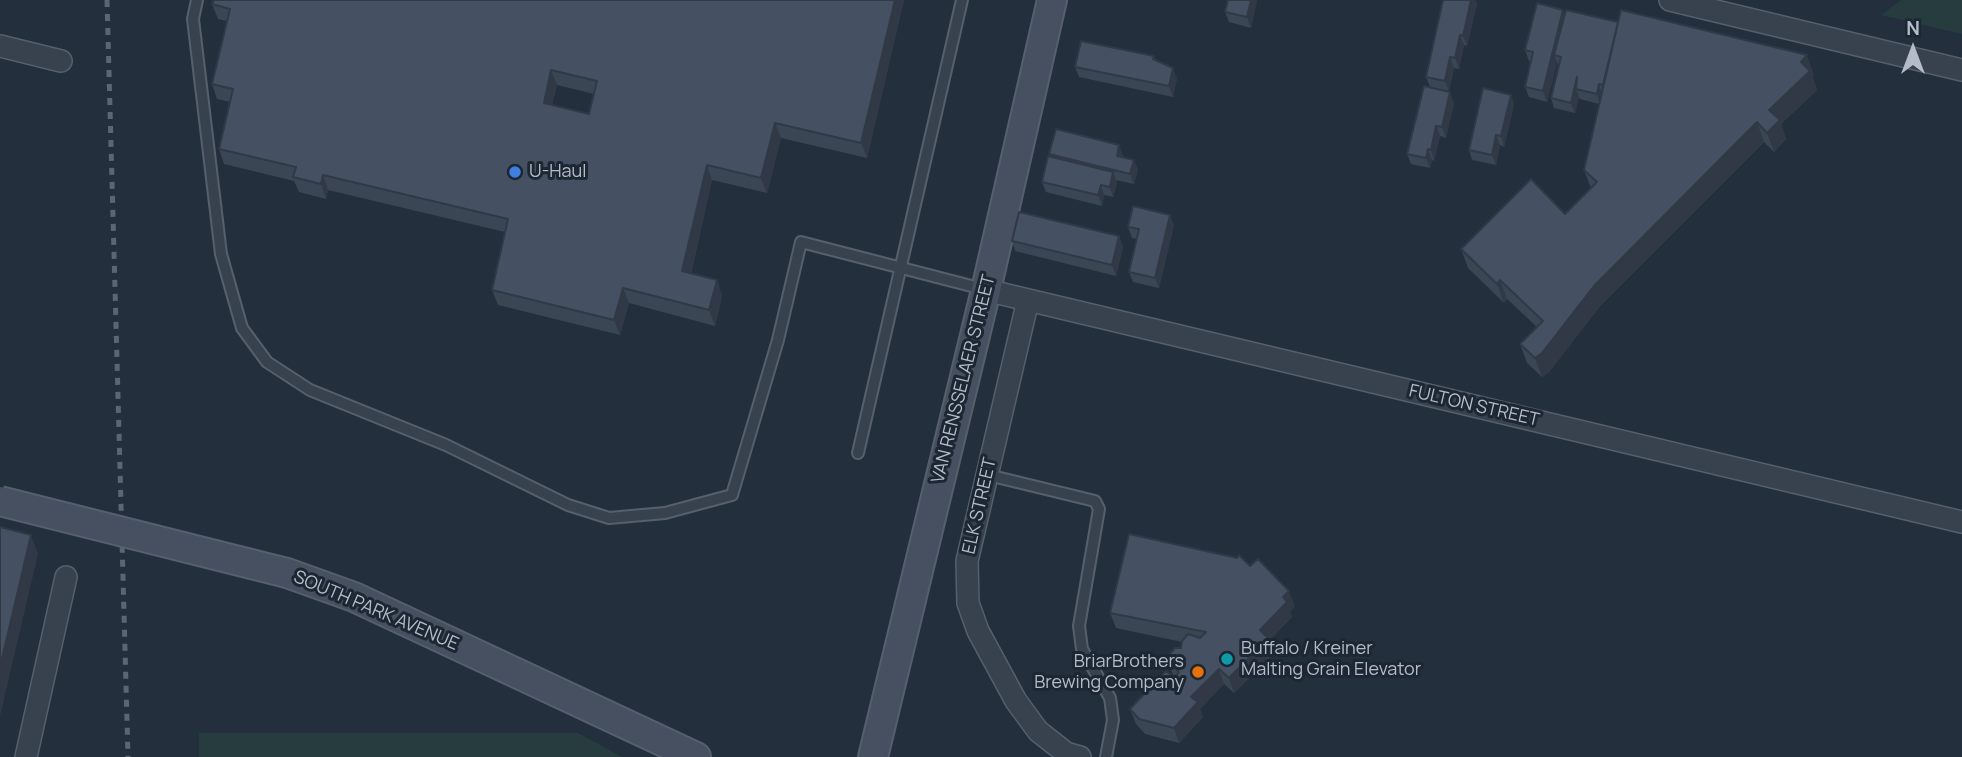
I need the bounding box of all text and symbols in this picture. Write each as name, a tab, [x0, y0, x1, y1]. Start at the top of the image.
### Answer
north arrow	[1878, 14, 1948, 84]
text: N	[1906, 15, 1920, 41]
place label: U-Haul	[529, 161, 586, 183]
marker: U-Haul	[507, 164, 523, 180]
street label: VAN RENSSELAER STREET	[928, 273, 1000, 485]
street label: FULTON STREET	[1407, 380, 1541, 432]
street label: ELK STREET	[958, 456, 1002, 556]
street label: SOUTH PARK AVENUE	[290, 566, 462, 656]
place label: Buffalo / Kreiner Malting Grain Elevator	[1241, 638, 1421, 680]
place label: BriarBrothers Brewing Company	[1034, 651, 1184, 694]
marker: Buffalo / Kreiner Malting Grain Elevator	[1219, 651, 1235, 667]
marker: BriarBrothers Brewing Company	[1190, 664, 1206, 680]

